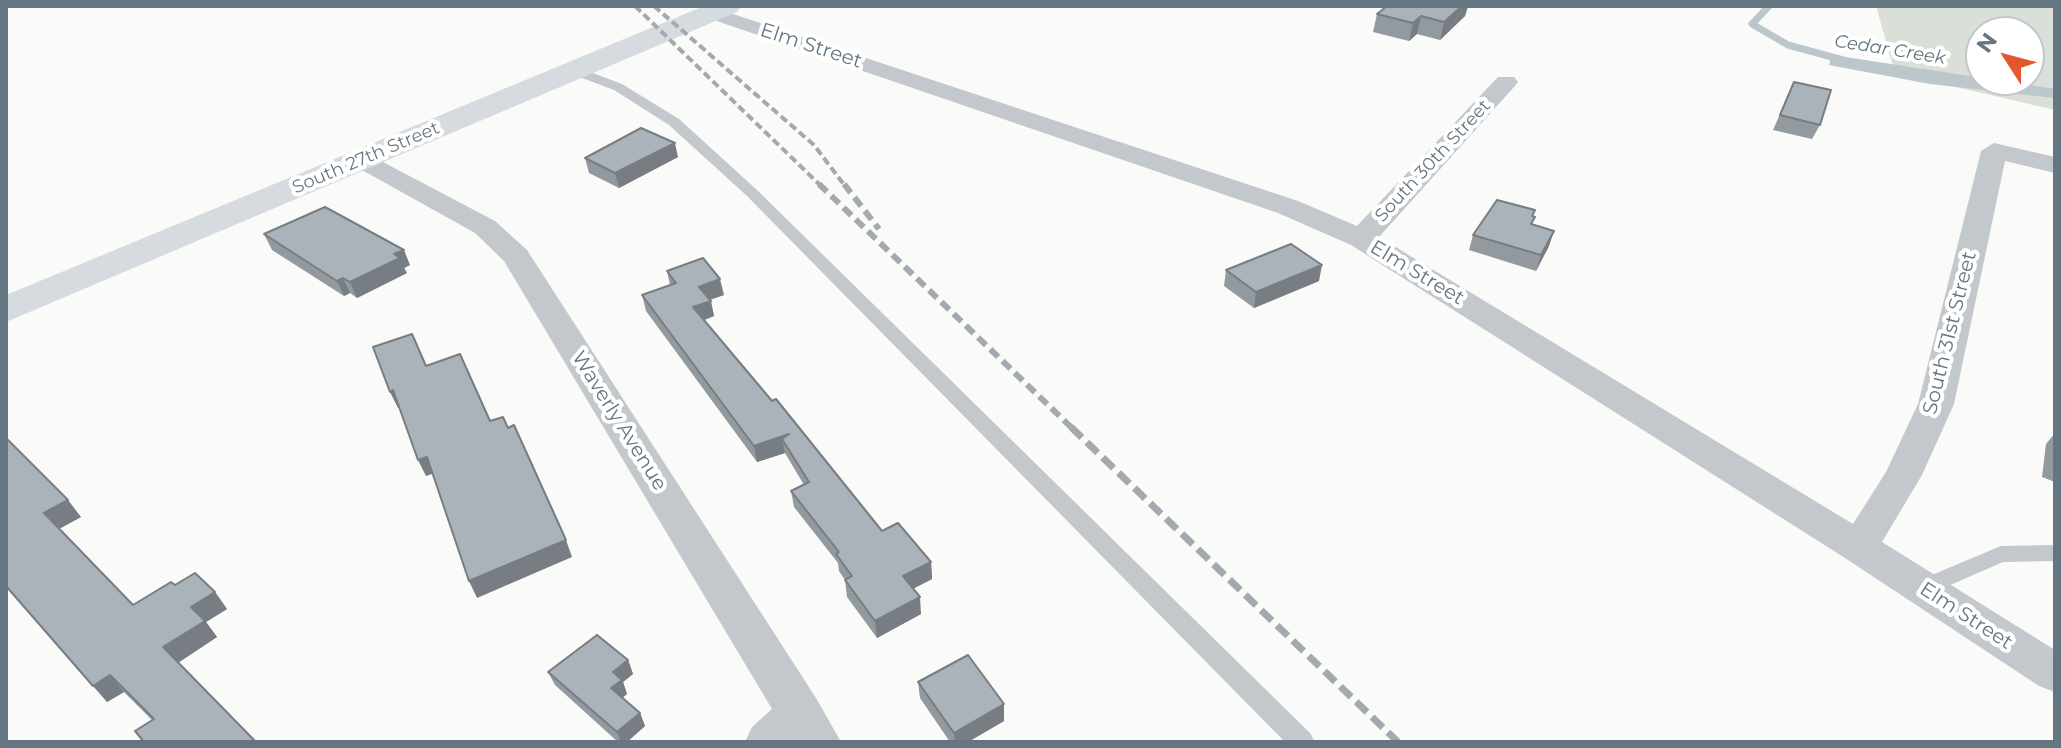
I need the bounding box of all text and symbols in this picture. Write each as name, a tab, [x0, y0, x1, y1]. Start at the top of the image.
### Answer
north arrow	[1965, 16, 2045, 96]
street label: Elm Street	[757, 18, 865, 74]
text: N	[1971, 28, 2003, 58]
water label: Cedar Creek	[1833, 31, 1947, 69]
street label: South 30th Street	[1371, 95, 1495, 227]
street label: South 27th Street	[289, 117, 443, 199]
street label: Elm Street	[1366, 235, 1468, 311]
street label: South 31st Street	[1918, 249, 1982, 417]
street label: Waverly Avenue	[566, 347, 672, 495]
street label: Elm Street	[1915, 577, 2017, 655]

